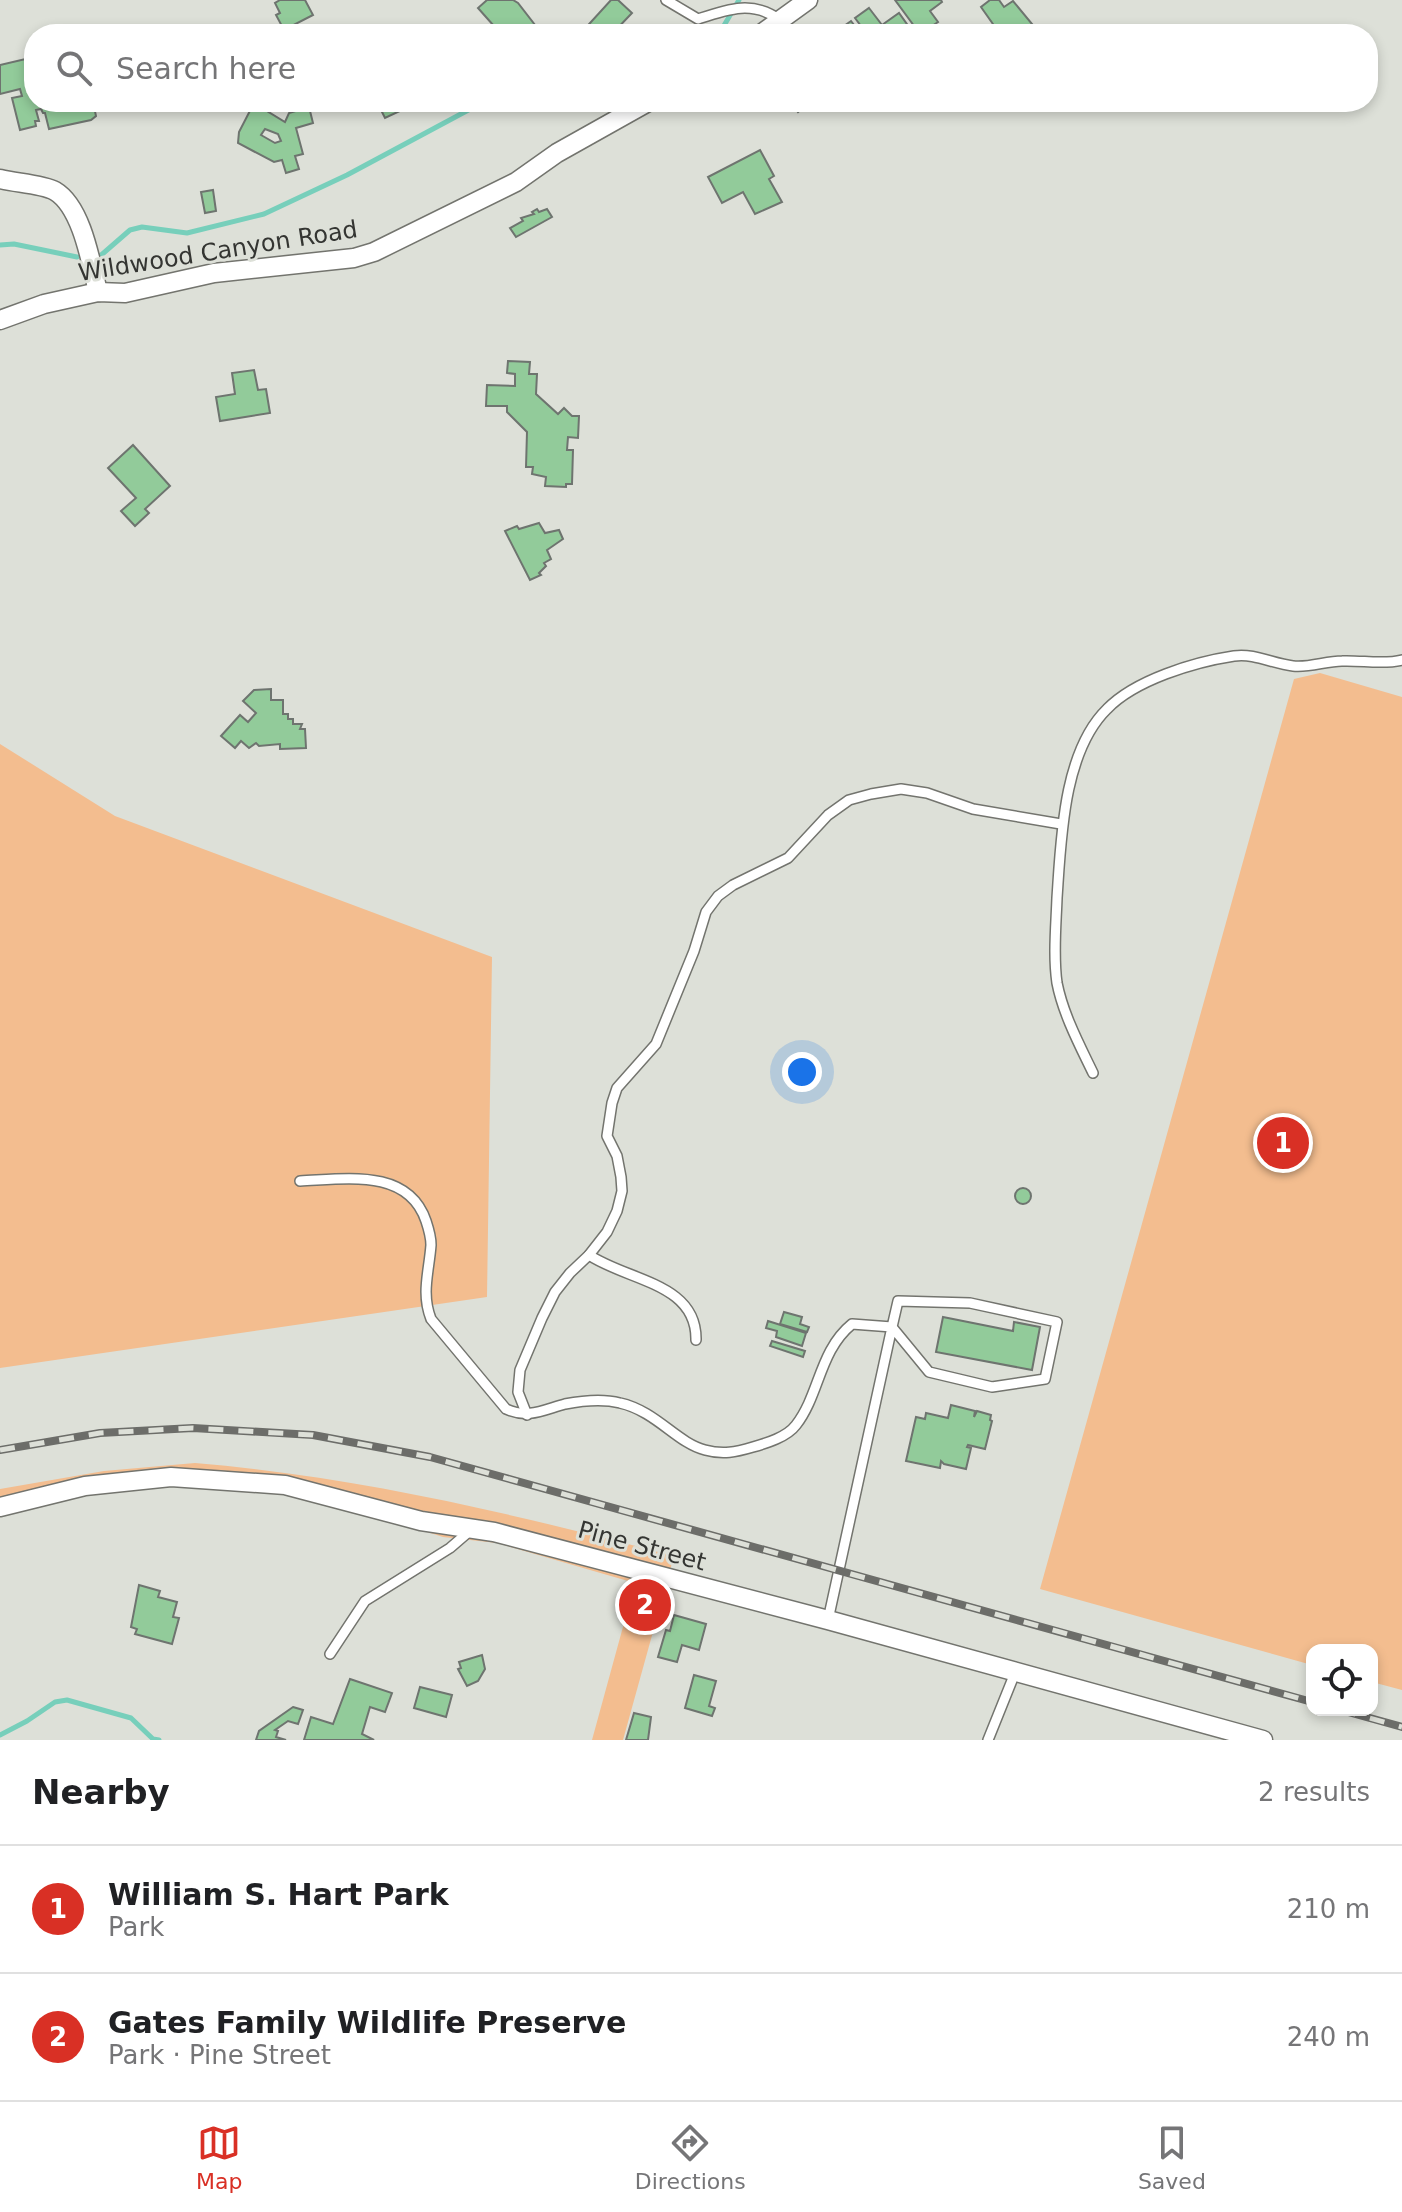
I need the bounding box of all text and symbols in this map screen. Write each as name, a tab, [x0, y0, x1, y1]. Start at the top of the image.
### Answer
search box	[24, 24, 1378, 112]
icon: search	[52, 46, 96, 90]
text: Search here	[116, 51, 296, 86]
street label: Wildwood Canyon Road	[76, 215, 360, 287]
your location	[782, 1052, 822, 1092]
pin: 1	[1257, 1113, 1309, 1173]
street label: Pine Street	[575, 1516, 709, 1576]
pin: 2	[619, 1575, 671, 1635]
map controls	[1306, 1644, 1378, 1716]
button: locate	[1306, 1644, 1378, 1716]
text: Nearby	[32, 1772, 170, 1812]
text: 2 results	[1258, 1777, 1370, 1807]
text: William S. Hart Park	[108, 1877, 449, 1912]
text: 1	[49, 1894, 67, 1924]
text: 210 m	[1287, 1894, 1370, 1924]
text: Park	[108, 1912, 164, 1942]
text: Gates Family Wildlife Preserve	[108, 2005, 626, 2040]
text: 2	[49, 2022, 67, 2052]
text: 240 m	[1287, 2022, 1370, 2052]
text: Park · Pine Street	[108, 2040, 331, 2070]
tab: Map	[196, 2121, 243, 2194]
tab: Directions	[635, 2121, 746, 2194]
tab: Saved	[1138, 2121, 1206, 2194]

